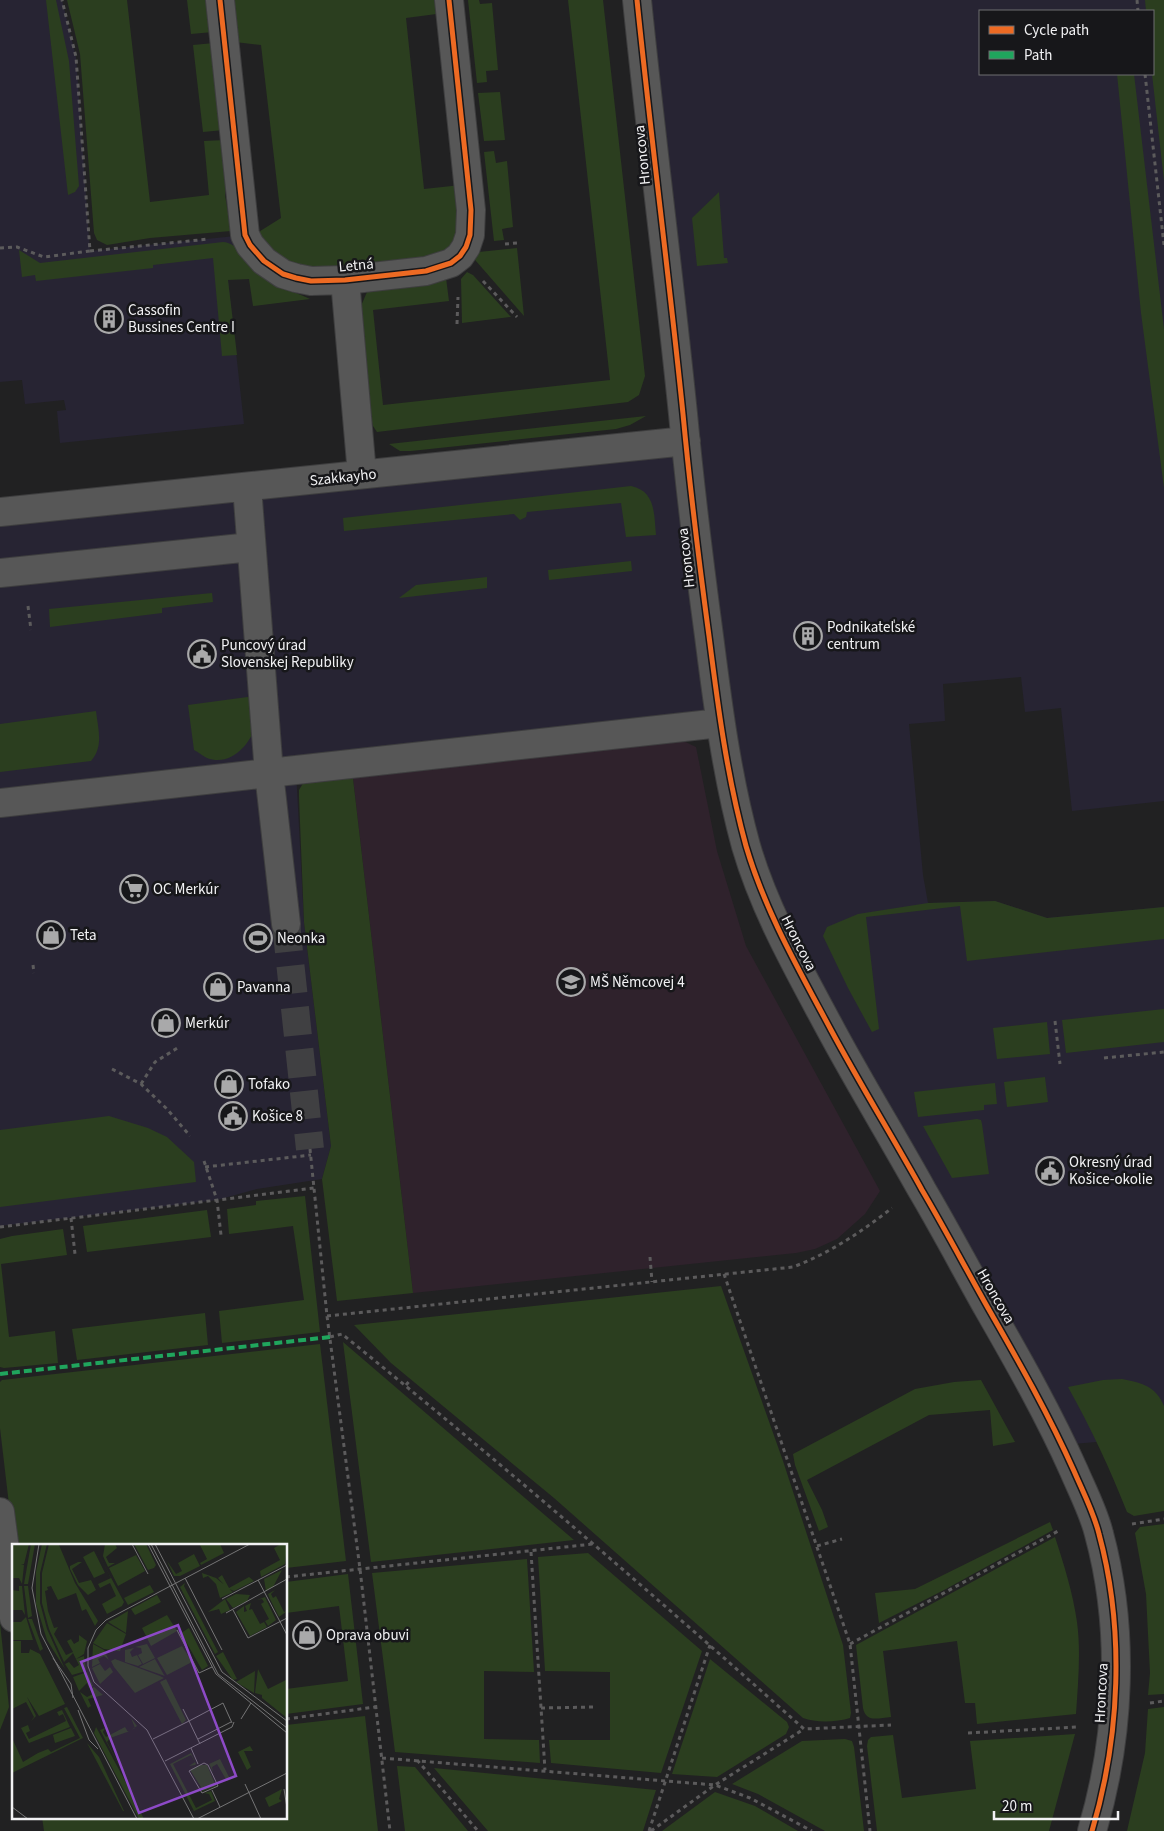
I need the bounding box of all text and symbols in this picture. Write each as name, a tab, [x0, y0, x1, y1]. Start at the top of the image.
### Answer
legend	[979, 10, 1154, 75]
text: Cycle path	[1024, 20, 1089, 41]
text: Path	[1024, 45, 1052, 66]
street label: Hroncova	[629, 124, 656, 186]
street label: Letná	[338, 254, 375, 277]
place label: Cassofin Bussines Centre I	[128, 300, 235, 338]
building icon: Cassofin Bussines Centre I	[94, 304, 124, 334]
street label: Szakkayho	[309, 464, 378, 491]
street label: Hroncova	[672, 527, 701, 589]
place label: Podnikateľské centrum	[827, 617, 915, 655]
building icon: Podnikateľské centrum	[793, 621, 823, 651]
place label: Puncový úrad Slovenskej Republiky	[221, 635, 354, 673]
public building icon: Puncový úrad Slovenskej Republiky	[187, 639, 217, 669]
supermarket icon: OC Merkúr	[119, 874, 149, 904]
place label: OC Merkúr	[153, 879, 219, 900]
street label: Hroncova	[776, 912, 822, 975]
shop icon: Teta	[36, 920, 66, 950]
sports icon: Neonka	[243, 923, 273, 953]
place label: Teta	[70, 925, 97, 946]
place label: Neonka	[277, 928, 325, 949]
school or university icon: MŠ Němcovej 4	[556, 967, 586, 997]
shop icon: Pavanna	[203, 972, 233, 1002]
place label: MŠ Němcovej 4	[590, 972, 685, 993]
place label: Pavanna	[237, 977, 291, 998]
shop icon: Merkúr	[151, 1008, 181, 1038]
place label: Merkúr	[185, 1013, 230, 1034]
shop icon: Tofako	[214, 1069, 244, 1099]
place label: Tofako	[248, 1074, 290, 1095]
public building icon: Košice 8	[218, 1101, 248, 1131]
place label: Košice 8	[252, 1106, 303, 1127]
place label: Okresný úrad Košice-okolie	[1069, 1152, 1153, 1190]
public building icon: Okresný úrad Košice-okolie	[1035, 1156, 1065, 1186]
street label: Hroncova	[971, 1265, 1020, 1328]
inset map	[12, 1544, 288, 1818]
shop icon: Oprava obuvi	[292, 1620, 322, 1650]
place label: Oprava obuvi	[326, 1625, 409, 1646]
street label: Hroncova	[1089, 1662, 1114, 1724]
scale bar	[994, 1788, 1118, 1820]
text: 20 m	[1002, 1796, 1032, 1817]

